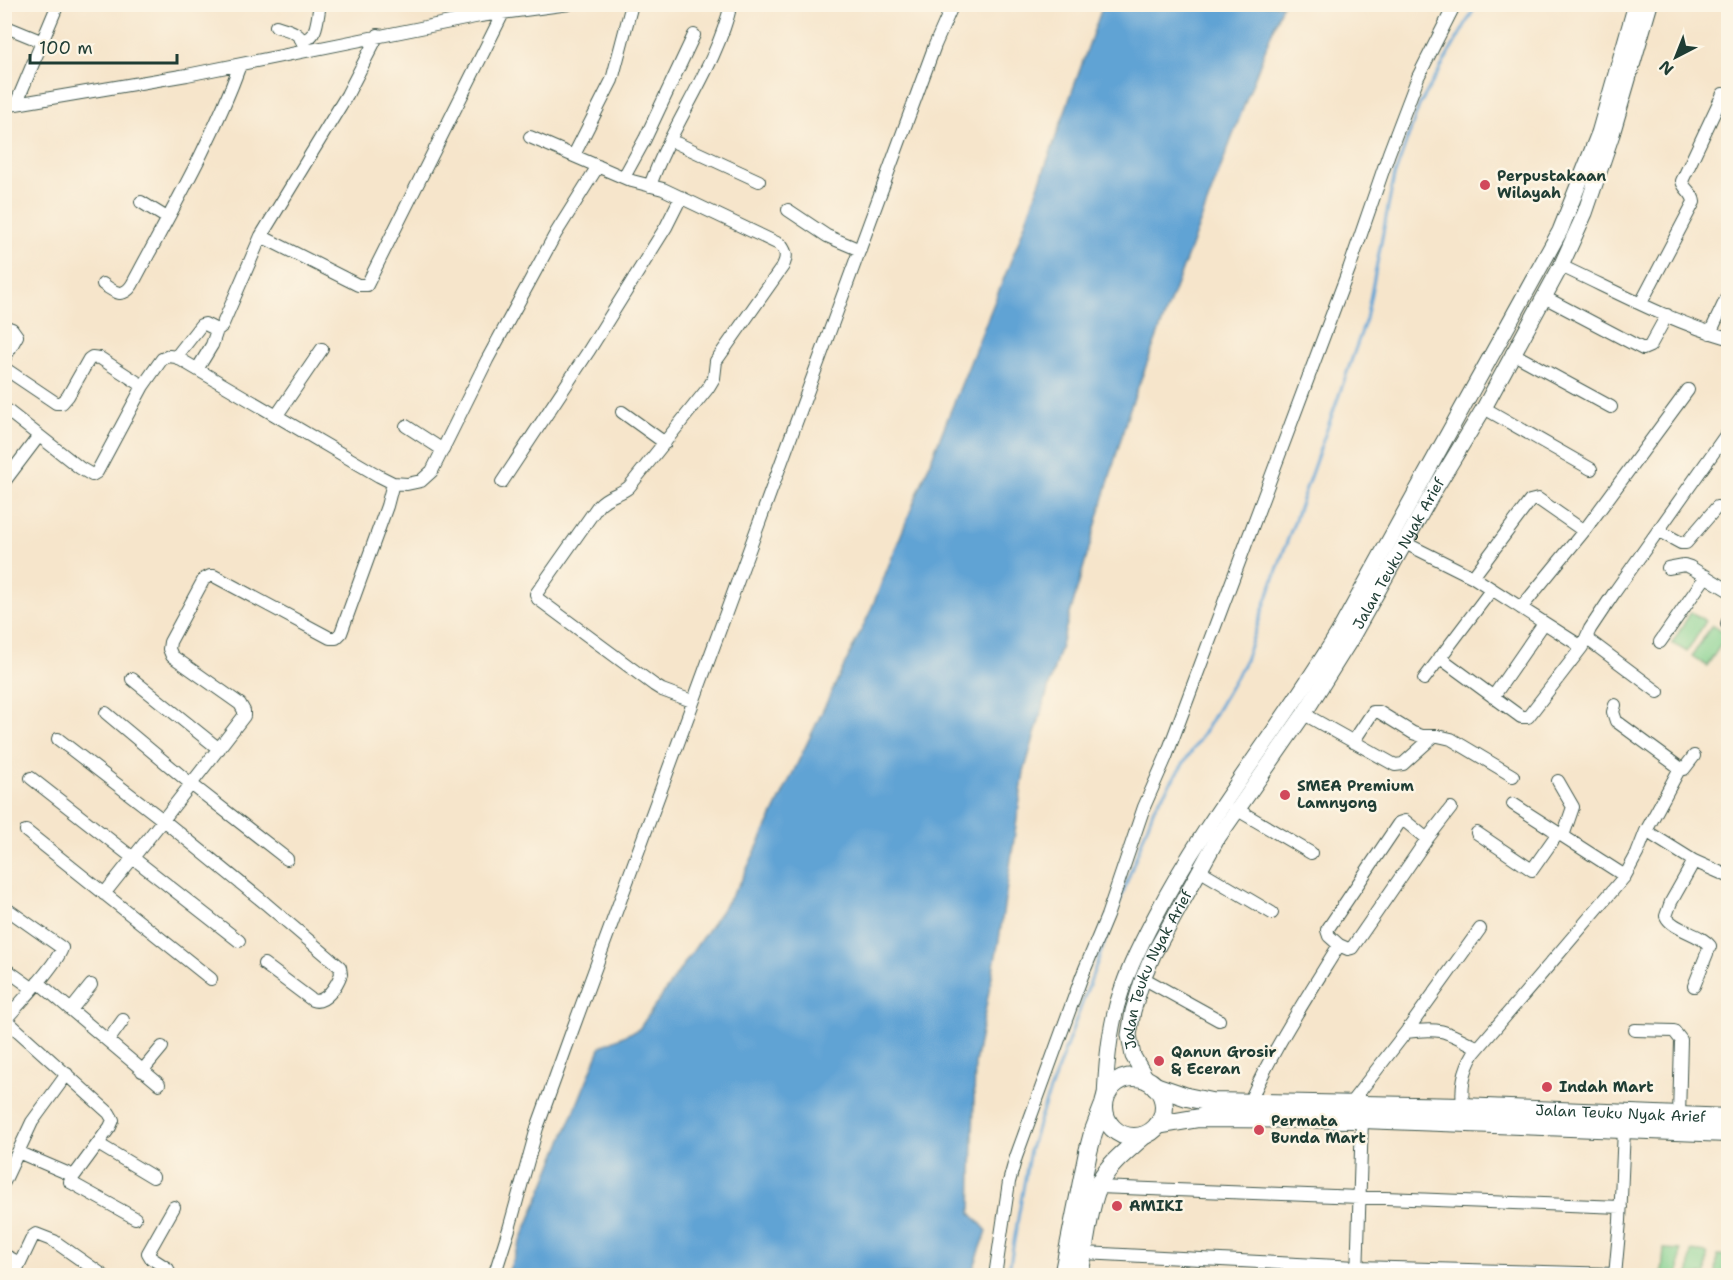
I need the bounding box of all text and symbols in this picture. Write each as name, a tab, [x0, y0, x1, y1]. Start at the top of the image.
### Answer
scale bar	[30, 27, 177, 65]
north arrow	[1646, 27, 1706, 87]
text: 100 m	[39, 36, 93, 60]
text: N	[1655, 56, 1678, 80]
place label: Perpustakaan Wilayah	[1497, 166, 1606, 203]
marker: Perpustakaan Wilayah	[1478, 178, 1492, 192]
street label: Jalan Teuku Nyak Arief	[1348, 474, 1450, 633]
place label: SMEA Premium Lamnyong	[1297, 776, 1414, 813]
marker: SMEA Premium Lamnyong	[1278, 788, 1292, 802]
street label: Jalan Teuku Nyak Arief	[1118, 886, 1197, 1051]
place label: Qanun Grosir & Eceran	[1171, 1042, 1277, 1079]
marker: Qanun Grosir & Eceran	[1152, 1054, 1166, 1068]
place label: Indah Mart	[1559, 1077, 1654, 1097]
marker: Indah Mart	[1540, 1080, 1554, 1094]
street label: Jalan Teuku Nyak Arief	[1535, 1100, 1707, 1127]
place label: Permata Bunda Mart	[1271, 1111, 1366, 1148]
marker: Permata Bunda Mart	[1252, 1123, 1266, 1137]
place label: AMIKI	[1129, 1196, 1183, 1216]
marker: AMIKI	[1110, 1199, 1124, 1213]

